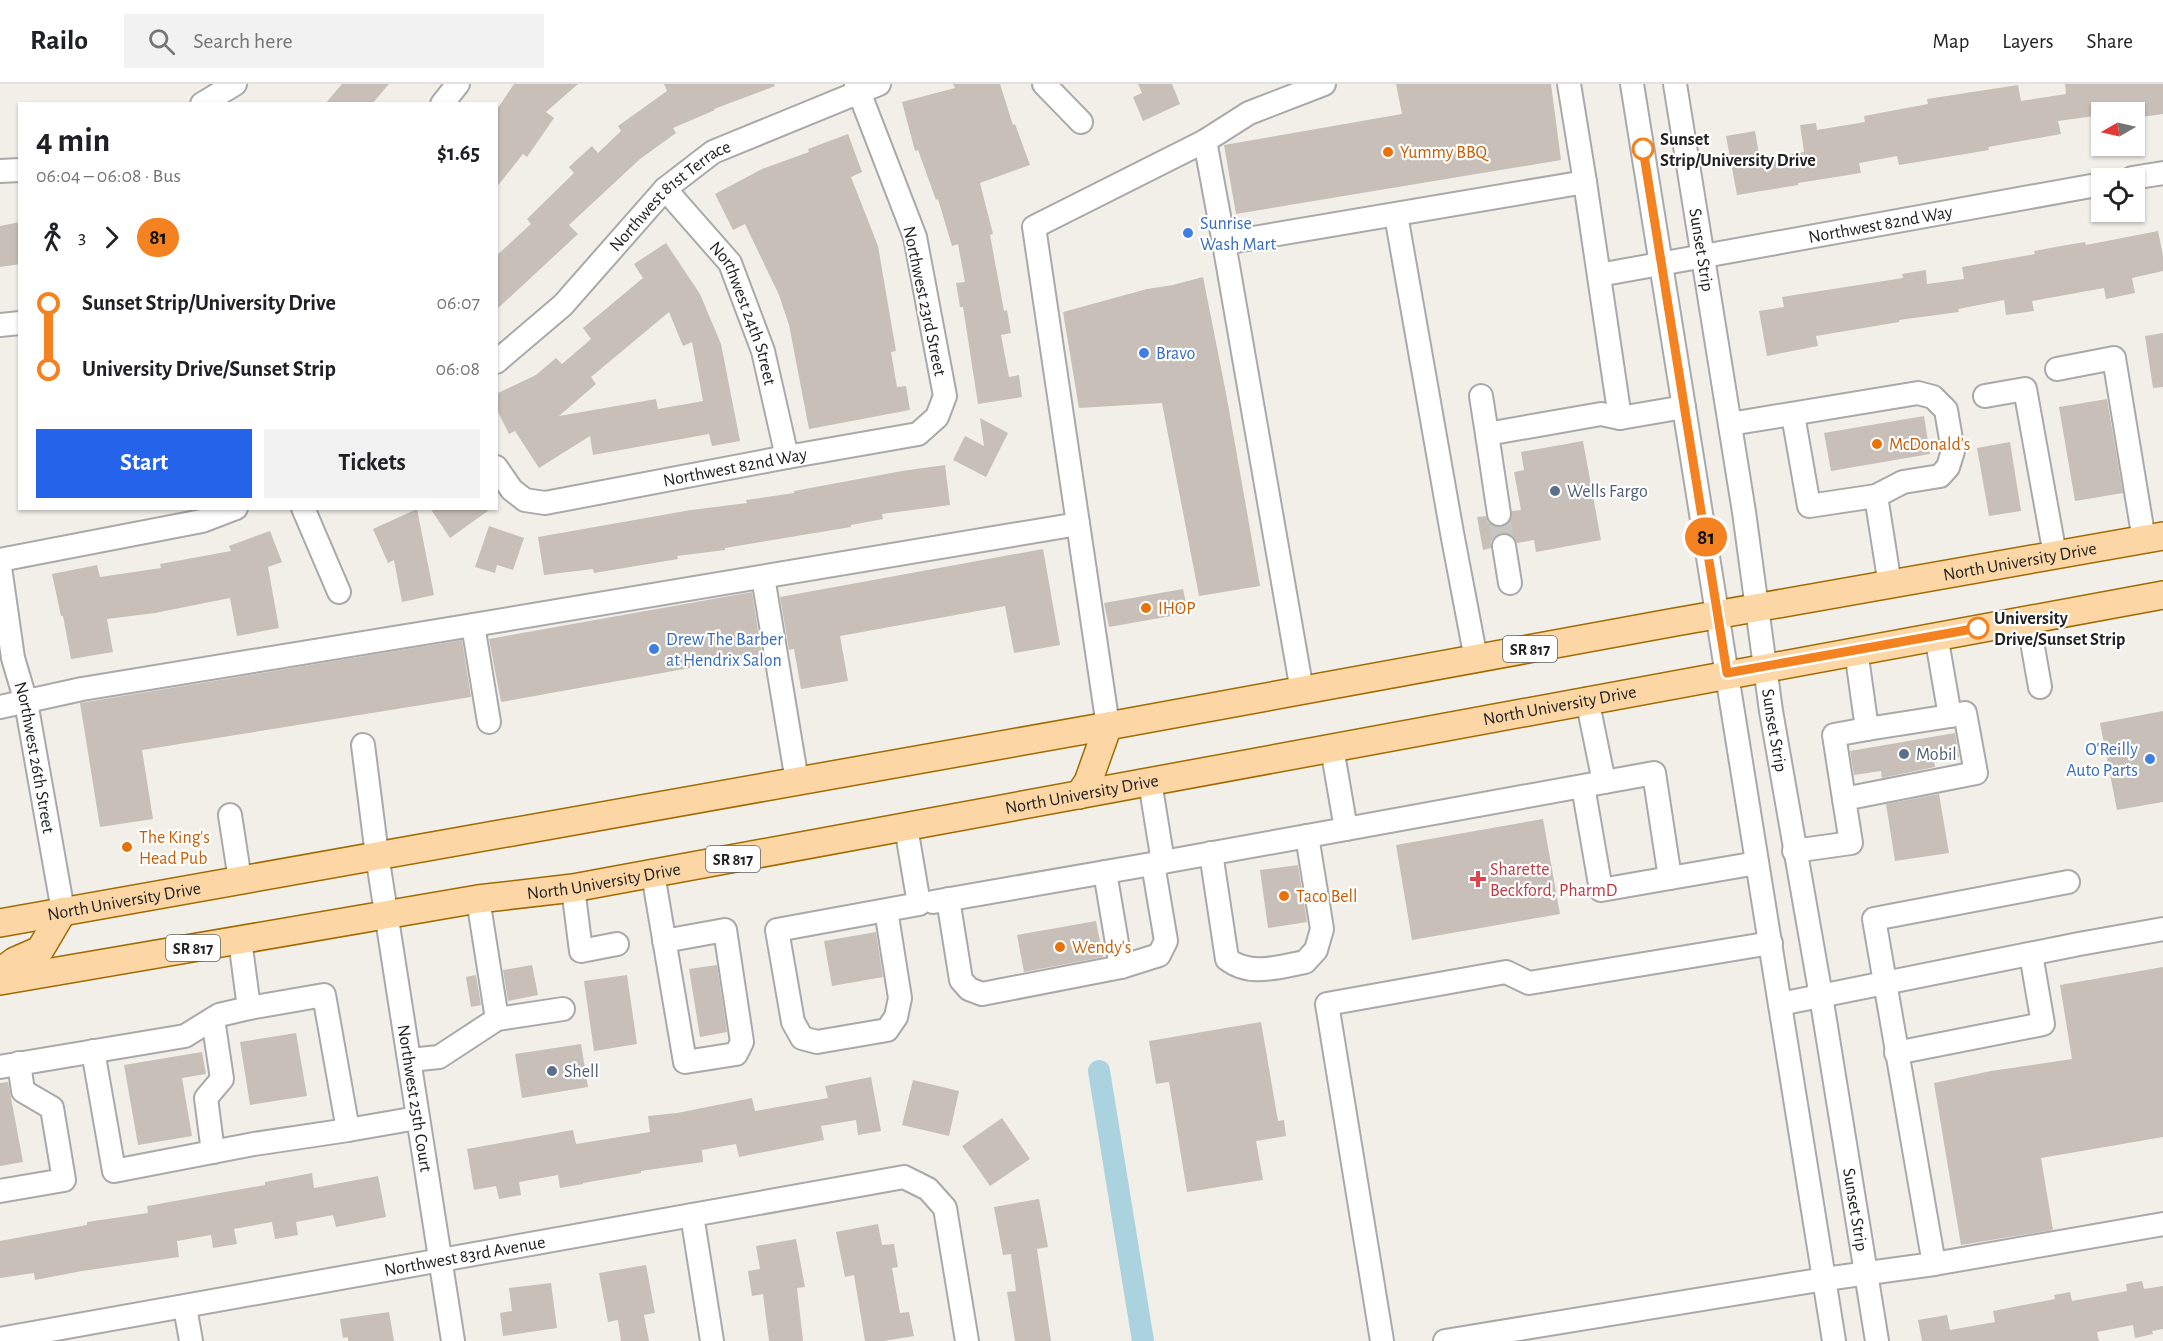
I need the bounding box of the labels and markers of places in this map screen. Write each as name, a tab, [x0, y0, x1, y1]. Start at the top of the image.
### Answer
place label: Sunset Strip/University Drive	[1660, 131, 1816, 170]
marker: Sunset Strip/University Drive	[1632, 138, 1654, 160]
place label: Yummy BBQ	[1400, 144, 1490, 162]
marker: Yummy BBQ	[1381, 145, 1395, 159]
place label: Sunrise Wash Mart	[1200, 215, 1276, 254]
marker: Sunrise Wash Mart	[1181, 226, 1195, 240]
place label: Bravo	[1156, 345, 1196, 363]
marker: Bravo	[1137, 346, 1151, 360]
place label: McDonald's	[1889, 436, 1971, 454]
marker: McDonald's	[1870, 437, 1884, 451]
place label: Wells Fargo	[1567, 483, 1648, 501]
marker: Wells Fargo	[1548, 484, 1562, 498]
place label: IHOP	[1158, 600, 1196, 618]
marker: IHOP	[1139, 601, 1153, 615]
place label: University Drive/Sunset Strip	[1994, 610, 2125, 649]
marker: University Drive/Sunset Strip	[1967, 617, 1989, 639]
place label: Drew The Barber at Hendrix Salon	[666, 631, 783, 670]
marker: Drew The Barber at Hendrix Salon	[647, 642, 661, 656]
place label: O'Reilly Auto Parts	[2066, 741, 2138, 780]
place label: Mobil	[1916, 746, 1957, 764]
marker: Mobil	[1897, 747, 1911, 761]
marker: O'Reilly Auto Parts	[2143, 752, 2157, 766]
place label: The King's Head Pub	[139, 829, 210, 868]
marker: The King's Head Pub	[120, 840, 134, 854]
place label: Sharette Beckford, PharmD	[1490, 861, 1617, 900]
marker: Sharette Beckford, PharmD	[1471, 872, 1485, 886]
place label: Taco Bell	[1296, 888, 1357, 906]
marker: Taco Bell	[1277, 889, 1291, 903]
place label: Wendy's	[1072, 939, 1132, 957]
marker: Wendy's	[1053, 940, 1067, 954]
place label: Shell	[564, 1063, 599, 1081]
marker: Shell	[545, 1064, 559, 1078]

